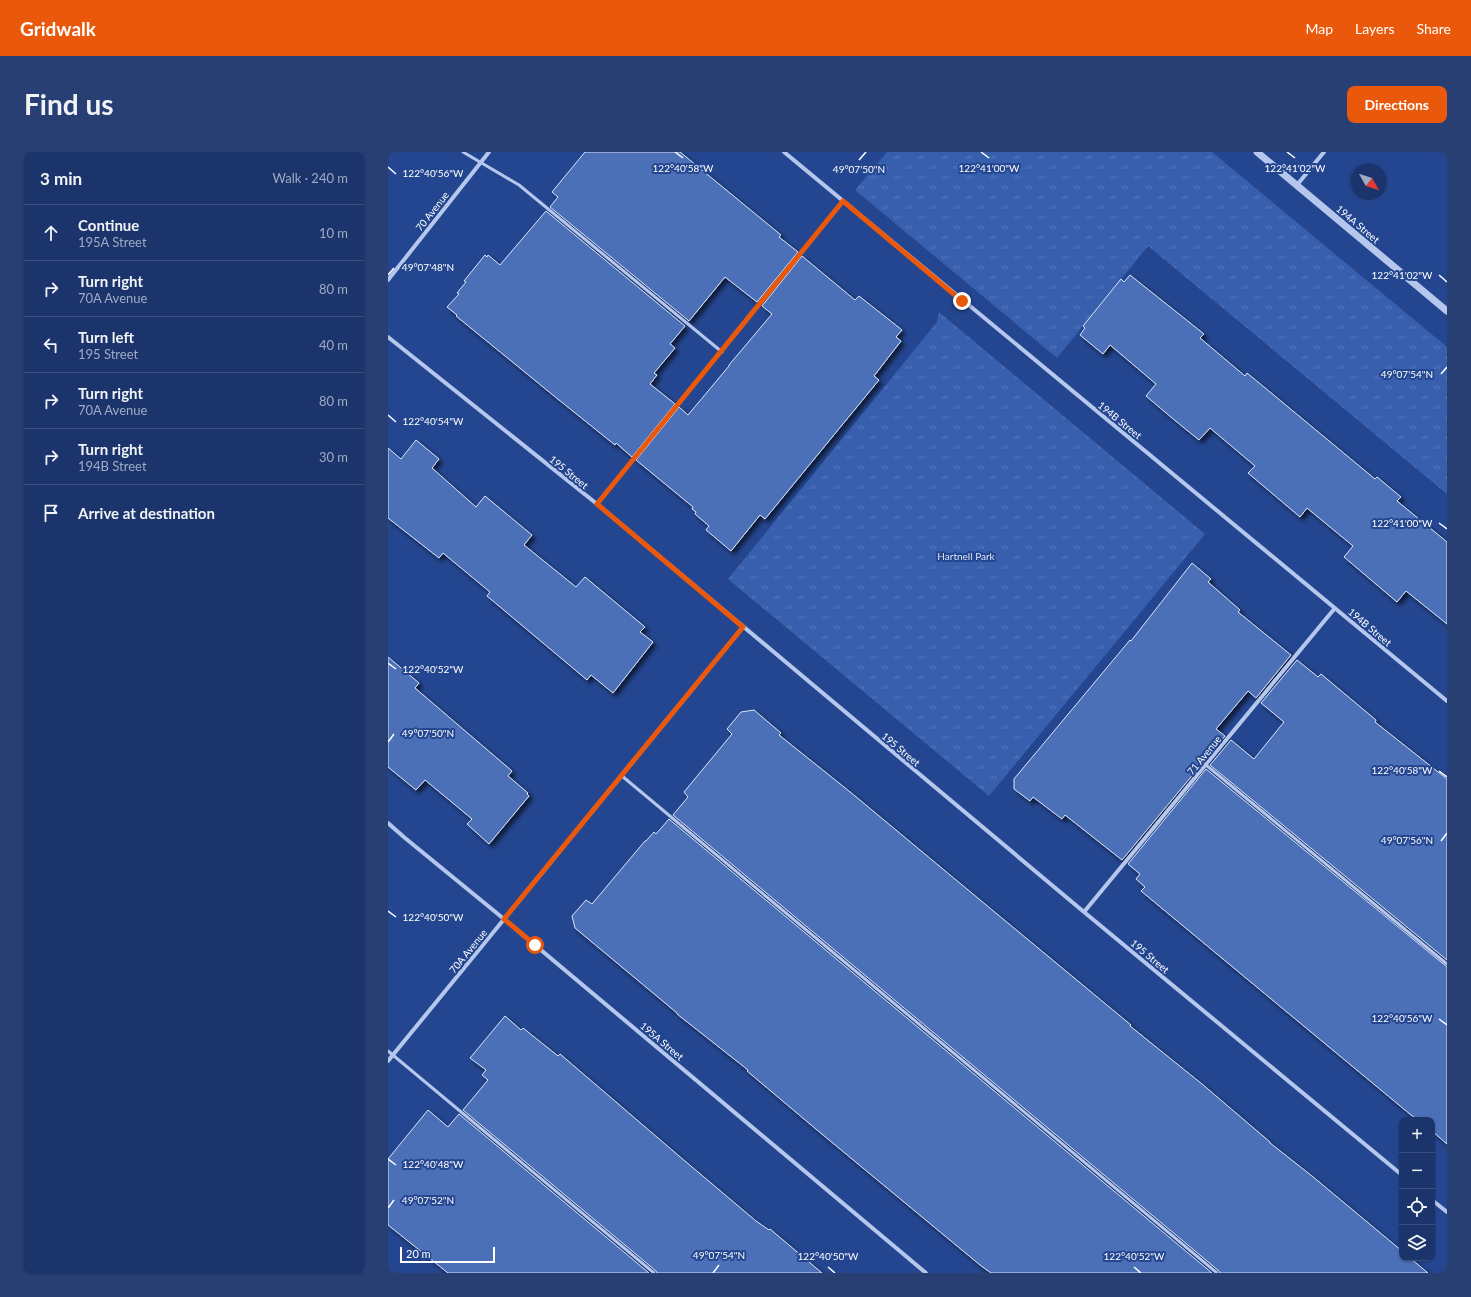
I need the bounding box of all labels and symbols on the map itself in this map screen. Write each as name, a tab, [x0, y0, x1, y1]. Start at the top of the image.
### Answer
text: 122°40'58"W	[653, 162, 714, 174]
text: 122°41'00"W	[959, 162, 1020, 174]
text: 122°41'02"W	[1265, 162, 1326, 174]
text: 49°07'50"N	[833, 163, 885, 175]
north arrow	[1351, 164, 1387, 200]
text: 122°40'56"W	[403, 167, 464, 179]
street label: 70 Avenue	[413, 189, 451, 233]
street label: 194A Street	[1334, 202, 1382, 246]
text: 49°07'48"N	[402, 261, 454, 273]
text: 122°41'02"W	[1372, 269, 1433, 281]
route end	[953, 292, 971, 310]
text: 49°07'54"N	[1381, 368, 1433, 380]
street label: 194B Street	[1096, 399, 1145, 442]
text: 122°40'54"W	[403, 415, 464, 427]
street label: 195 Street	[547, 453, 591, 491]
text: 122°41'00"W	[1372, 517, 1433, 529]
park label: Hartnell Park	[937, 550, 996, 562]
street label: 194B Street	[1346, 605, 1394, 649]
text: 122°40'52"W	[403, 663, 464, 675]
text: 49°07'50"N	[402, 727, 454, 739]
street label: 195 Street	[879, 730, 923, 769]
street label: 71 Avenue	[1185, 733, 1223, 777]
text: 122°40'58"W	[1372, 764, 1433, 776]
text: 49°07'56"N	[1381, 834, 1433, 846]
text: 122°40'50"W	[403, 911, 464, 923]
street label: 70A Avenue	[447, 926, 489, 976]
route start	[526, 936, 544, 954]
street label: 195 Street	[1128, 937, 1172, 976]
text: 122°40'56"W	[1372, 1012, 1433, 1024]
street label: 195A Street	[638, 1019, 686, 1063]
text: 122°40'48"W	[403, 1158, 464, 1170]
text: 49°07'52"N	[402, 1194, 454, 1206]
scale bar	[400, 1245, 495, 1264]
text: 49°07'54"N	[693, 1249, 745, 1261]
text: 122°40'50"W	[798, 1250, 859, 1262]
text: 122°40'52"W	[1104, 1250, 1165, 1262]

